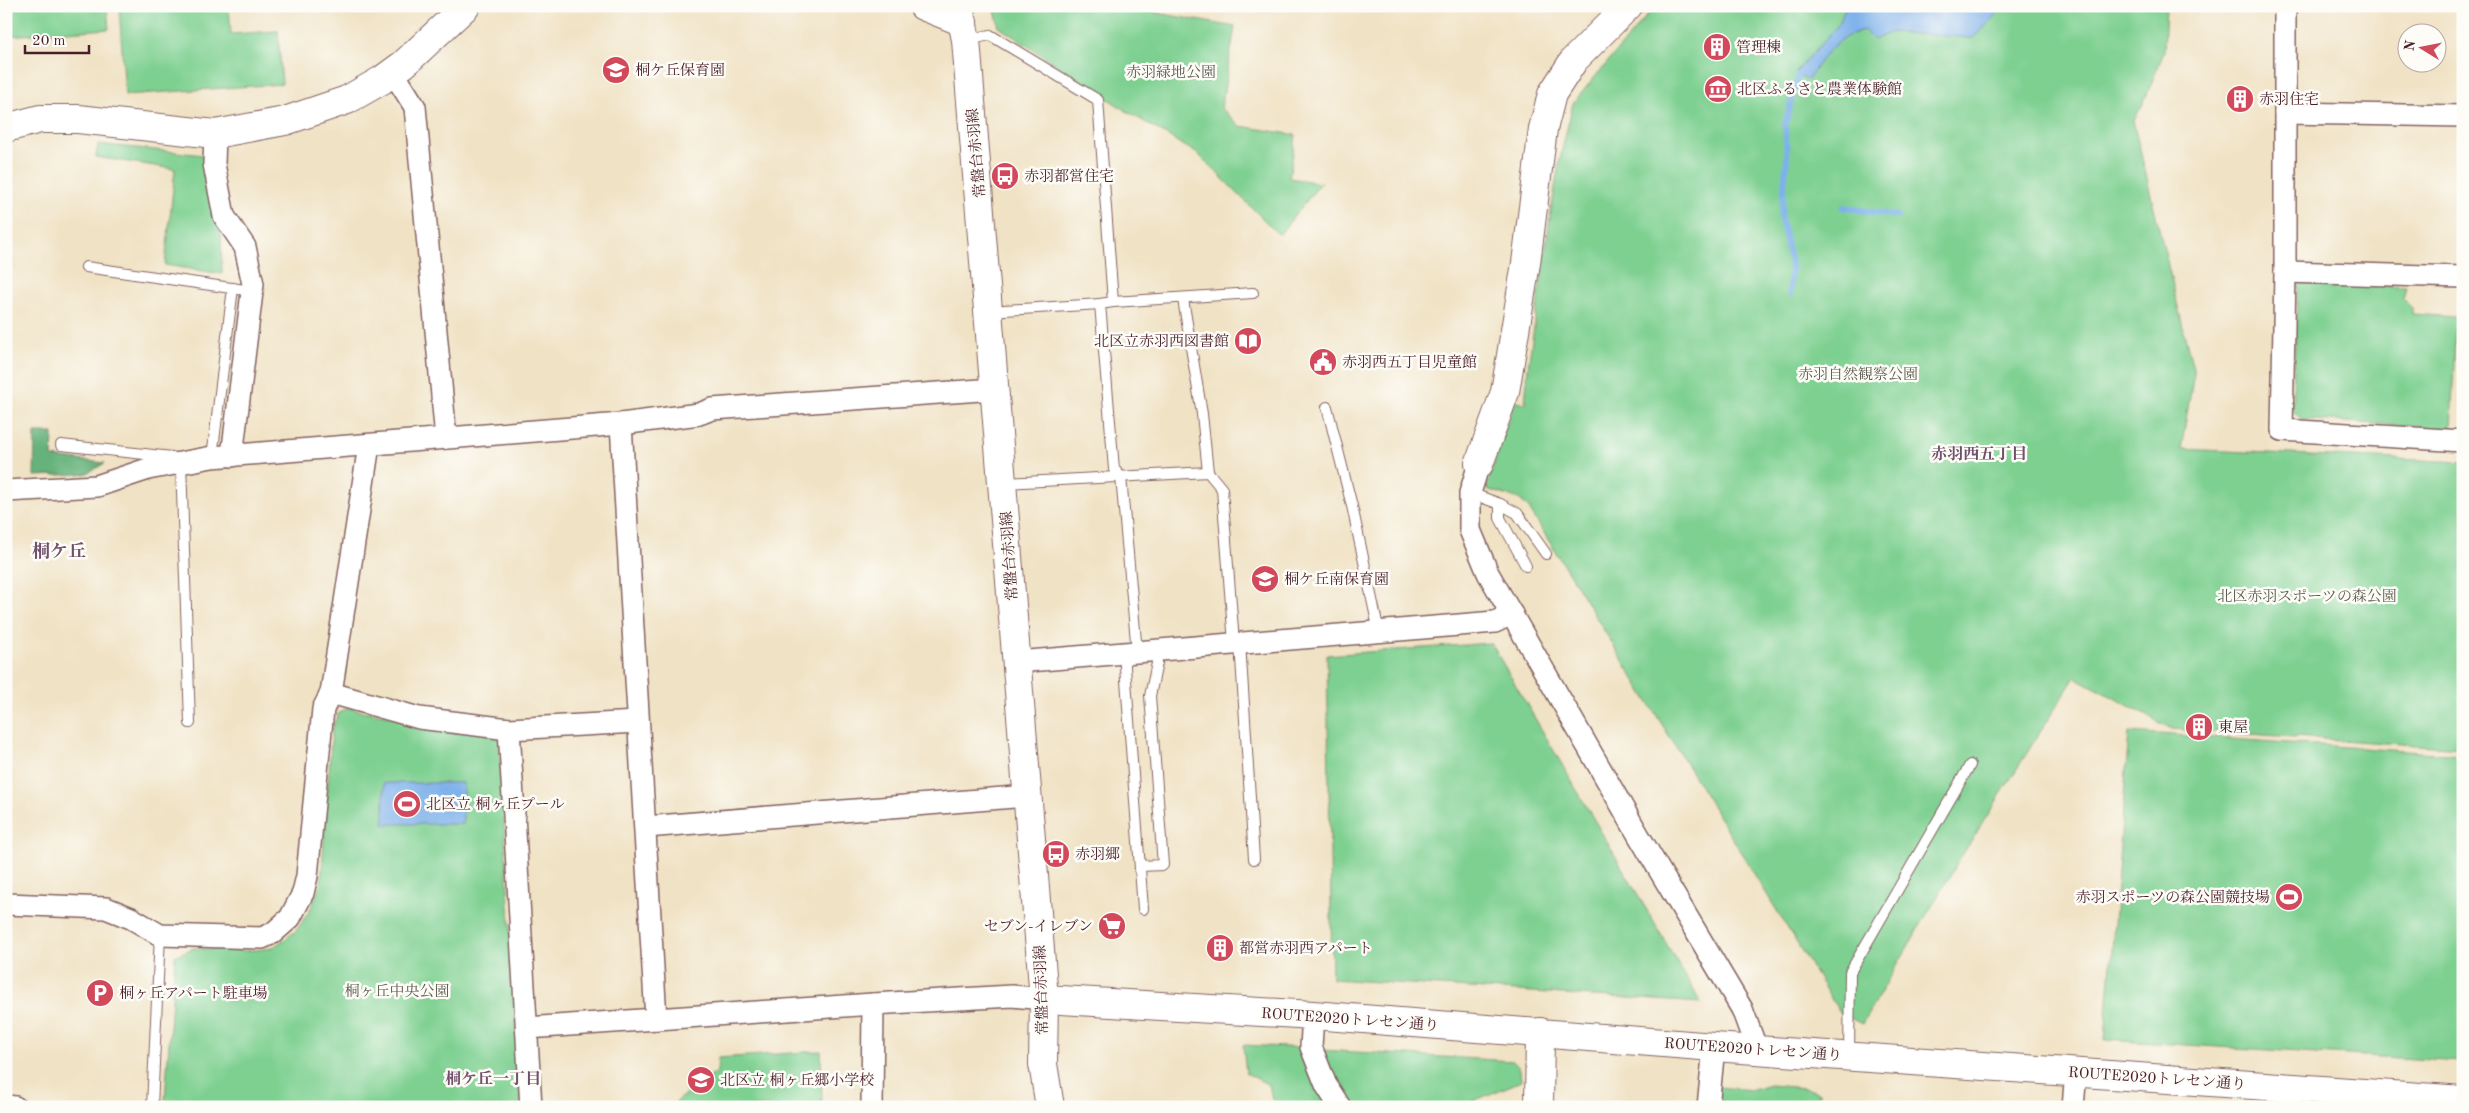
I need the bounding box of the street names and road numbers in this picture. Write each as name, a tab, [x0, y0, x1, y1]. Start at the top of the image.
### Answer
street label: 常盤台赤羽線	[964, 107, 989, 199]
street label: 常盤台赤羽線	[998, 510, 1021, 601]
street label: 常盤台赤羽線	[1031, 945, 1052, 1035]
street label: ROUTE2020トレセン通り	[1260, 1005, 1440, 1034]
street label: ROUTE2020トレセン通り	[1663, 1035, 1843, 1064]
street label: ROUTE2020トレセン通り	[2067, 1064, 2247, 1093]

